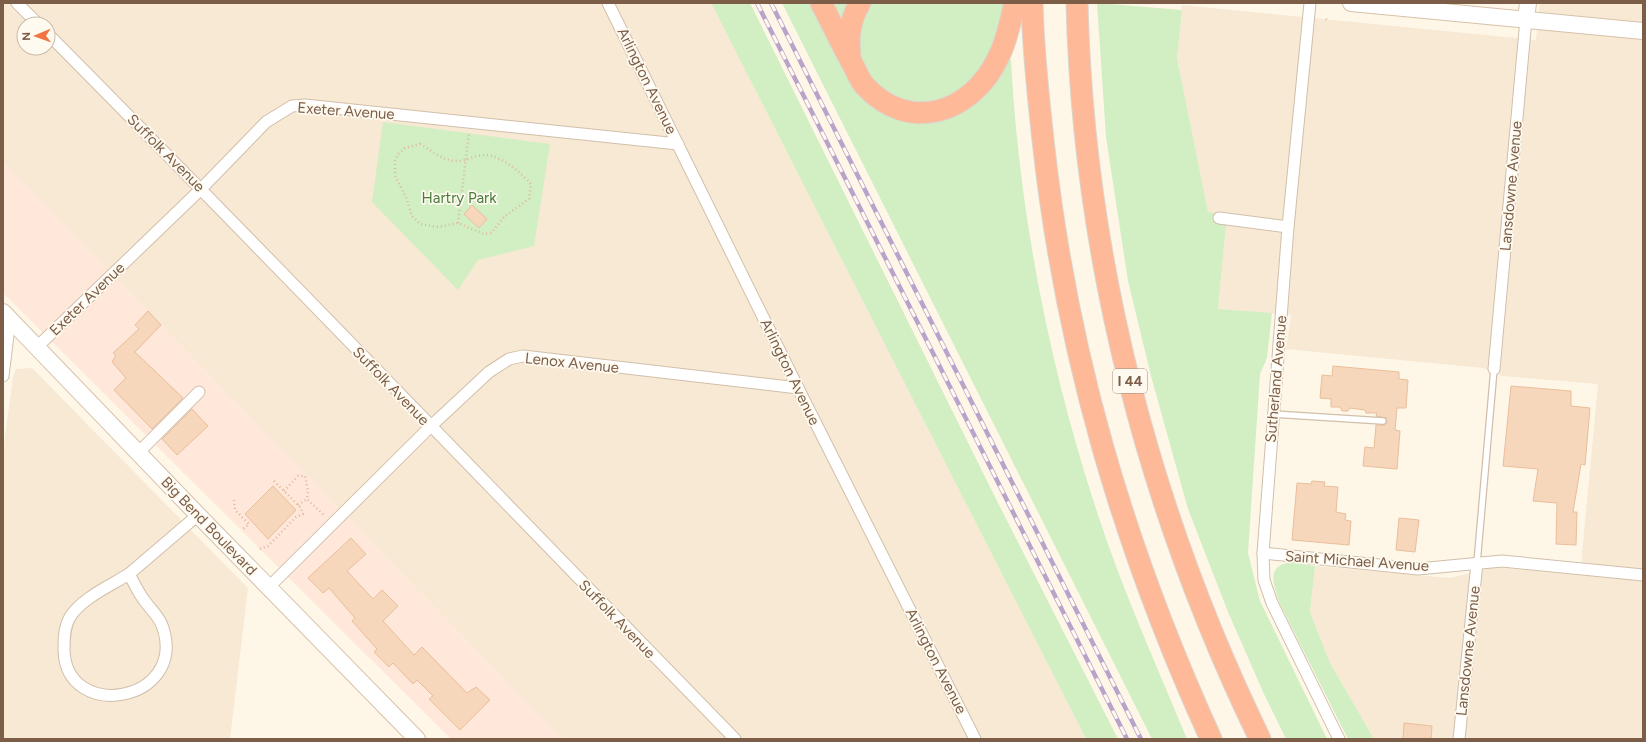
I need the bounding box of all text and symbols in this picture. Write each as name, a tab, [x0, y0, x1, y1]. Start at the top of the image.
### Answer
north arrow	[16, 16, 56, 56]
street label: Arlington Avenue	[613, 25, 681, 137]
text: N	[20, 32, 33, 41]
street label: Exeter Avenue	[297, 99, 395, 123]
street label: Suffolk Avenue	[123, 110, 209, 196]
street label: Lansdowne Avenue	[1496, 120, 1526, 252]
park label: Hartry Park	[422, 189, 497, 207]
street label: Exeter Avenue	[46, 259, 128, 339]
street label: Sutherland Avenue	[1261, 315, 1291, 443]
street label: Arlington Avenue	[756, 316, 824, 428]
street label: Suffolk Avenue	[349, 343, 433, 429]
street label: Lenox Avenue	[524, 349, 620, 377]
road number: I 44	[1113, 369, 1147, 393]
street label: Big Bend Boulevard	[157, 473, 261, 579]
street label: Saint Michael Avenue	[1284, 547, 1430, 575]
street label: Suffolk Avenue	[575, 576, 659, 662]
street label: Lansdowne Avenue	[1452, 585, 1484, 717]
street label: Arlington Avenue	[902, 605, 970, 717]

